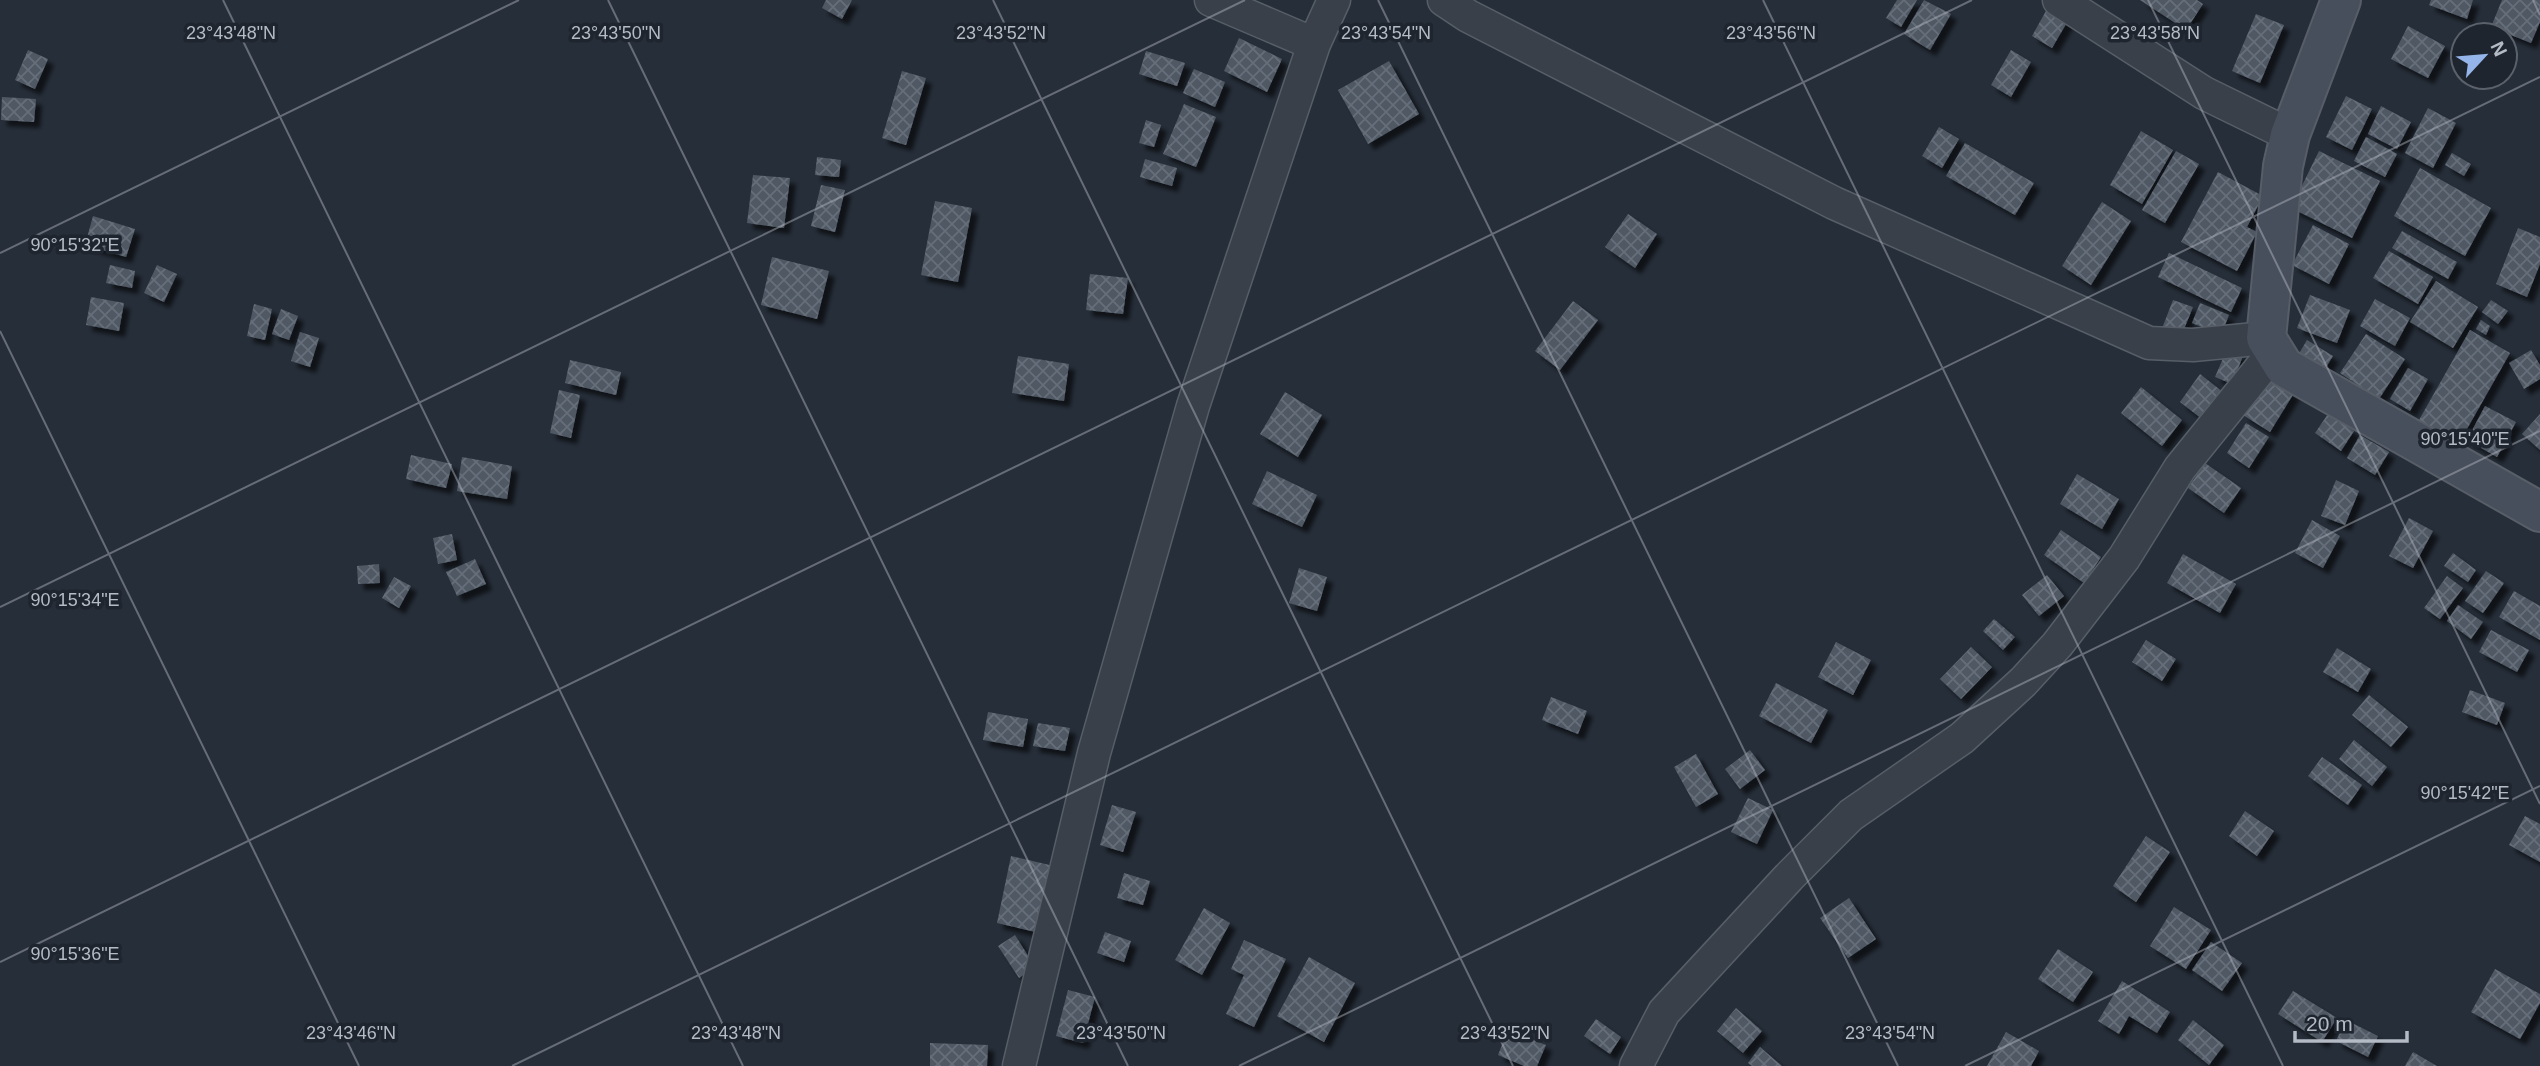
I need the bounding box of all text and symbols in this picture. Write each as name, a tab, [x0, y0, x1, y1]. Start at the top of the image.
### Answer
north arrow	[2449, 21, 2519, 91]
text: 23°43'48"N	[186, 23, 276, 43]
text: 23°43'50"N	[571, 23, 661, 43]
text: 23°43'52"N	[956, 23, 1046, 43]
text: 23°43'54"N	[1341, 23, 1431, 43]
text: 23°43'56"N	[1726, 23, 1816, 43]
text: 23°43'58"N	[2110, 23, 2200, 43]
text: N	[2486, 38, 2511, 60]
text: 90°15'32"E	[30, 235, 120, 255]
text: 90°15'40"E	[2420, 429, 2510, 449]
text: 90°15'34"E	[30, 590, 120, 610]
text: 90°15'42"E	[2420, 783, 2510, 803]
text: 90°15'36"E	[30, 944, 120, 964]
scale bar	[2295, 1000, 2407, 1044]
text: 20 m	[2306, 1012, 2353, 1035]
text: 23°43'46"N	[306, 1023, 396, 1043]
text: 23°43'48"N	[691, 1023, 781, 1043]
text: 23°43'50"N	[1076, 1023, 1166, 1043]
text: 23°43'52"N	[1460, 1023, 1550, 1043]
text: 23°43'54"N	[1845, 1023, 1935, 1043]

